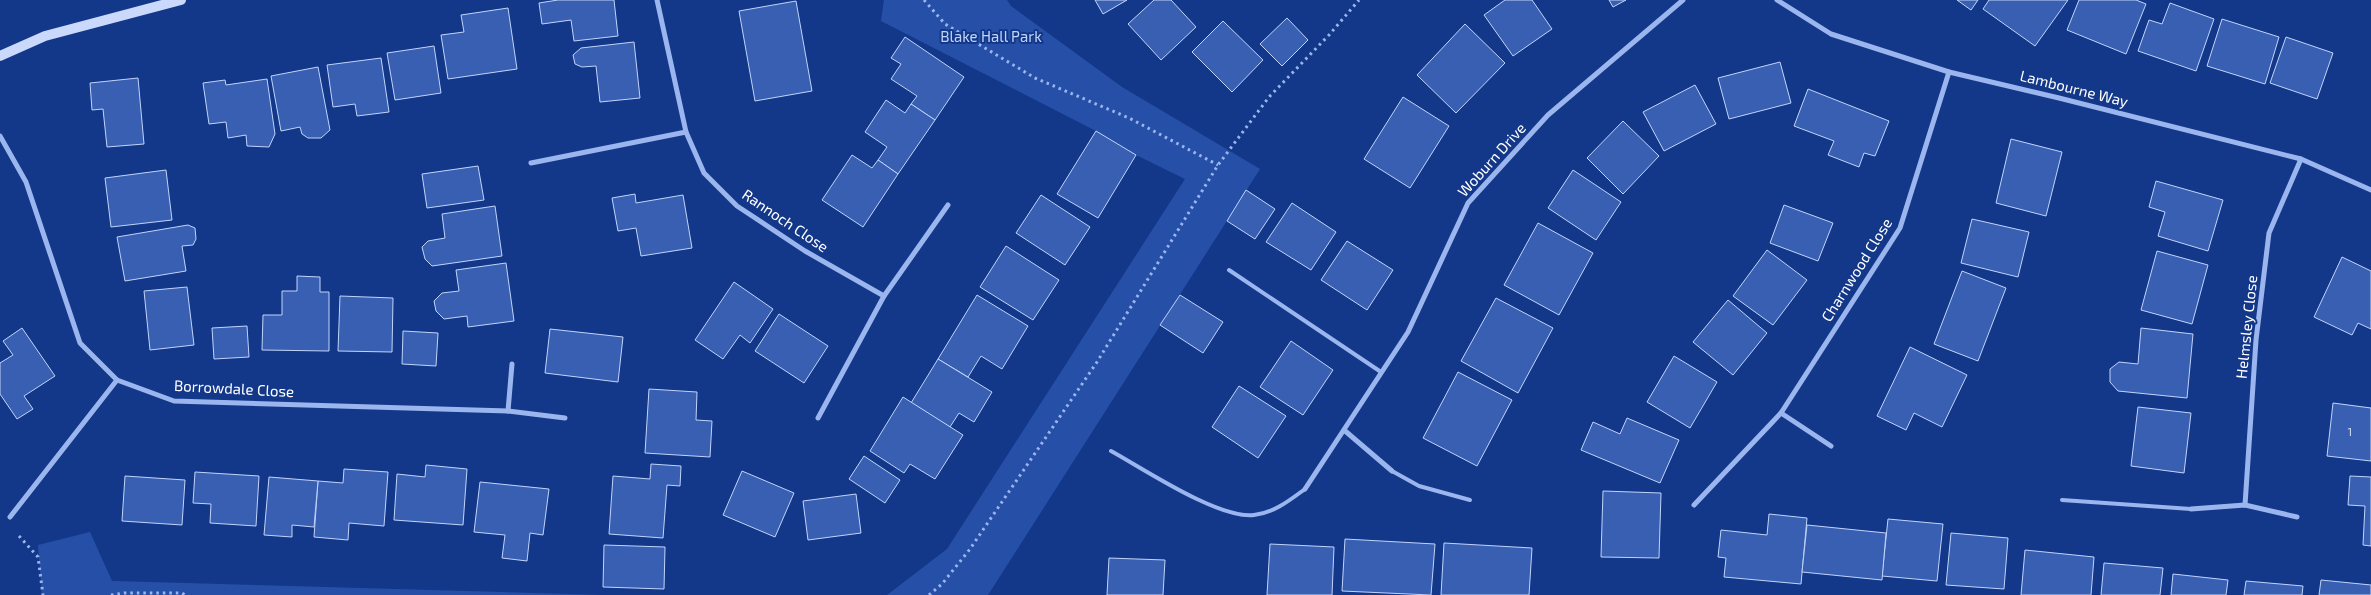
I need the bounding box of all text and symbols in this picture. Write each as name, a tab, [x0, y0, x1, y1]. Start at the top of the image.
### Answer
park label: Blake Hall Park	[940, 27, 1042, 45]
street label: Lambourne Way	[2018, 66, 2130, 110]
street label: Woburn Drive	[1453, 119, 1529, 200]
street label: Rannoch Close	[739, 185, 832, 256]
street label: Charnwood Close	[1817, 214, 1895, 325]
street label: Helmsley Close	[2232, 274, 2260, 380]
street label: Borrowdale Close	[173, 376, 295, 400]
house number: 1	[2348, 424, 2352, 438]

